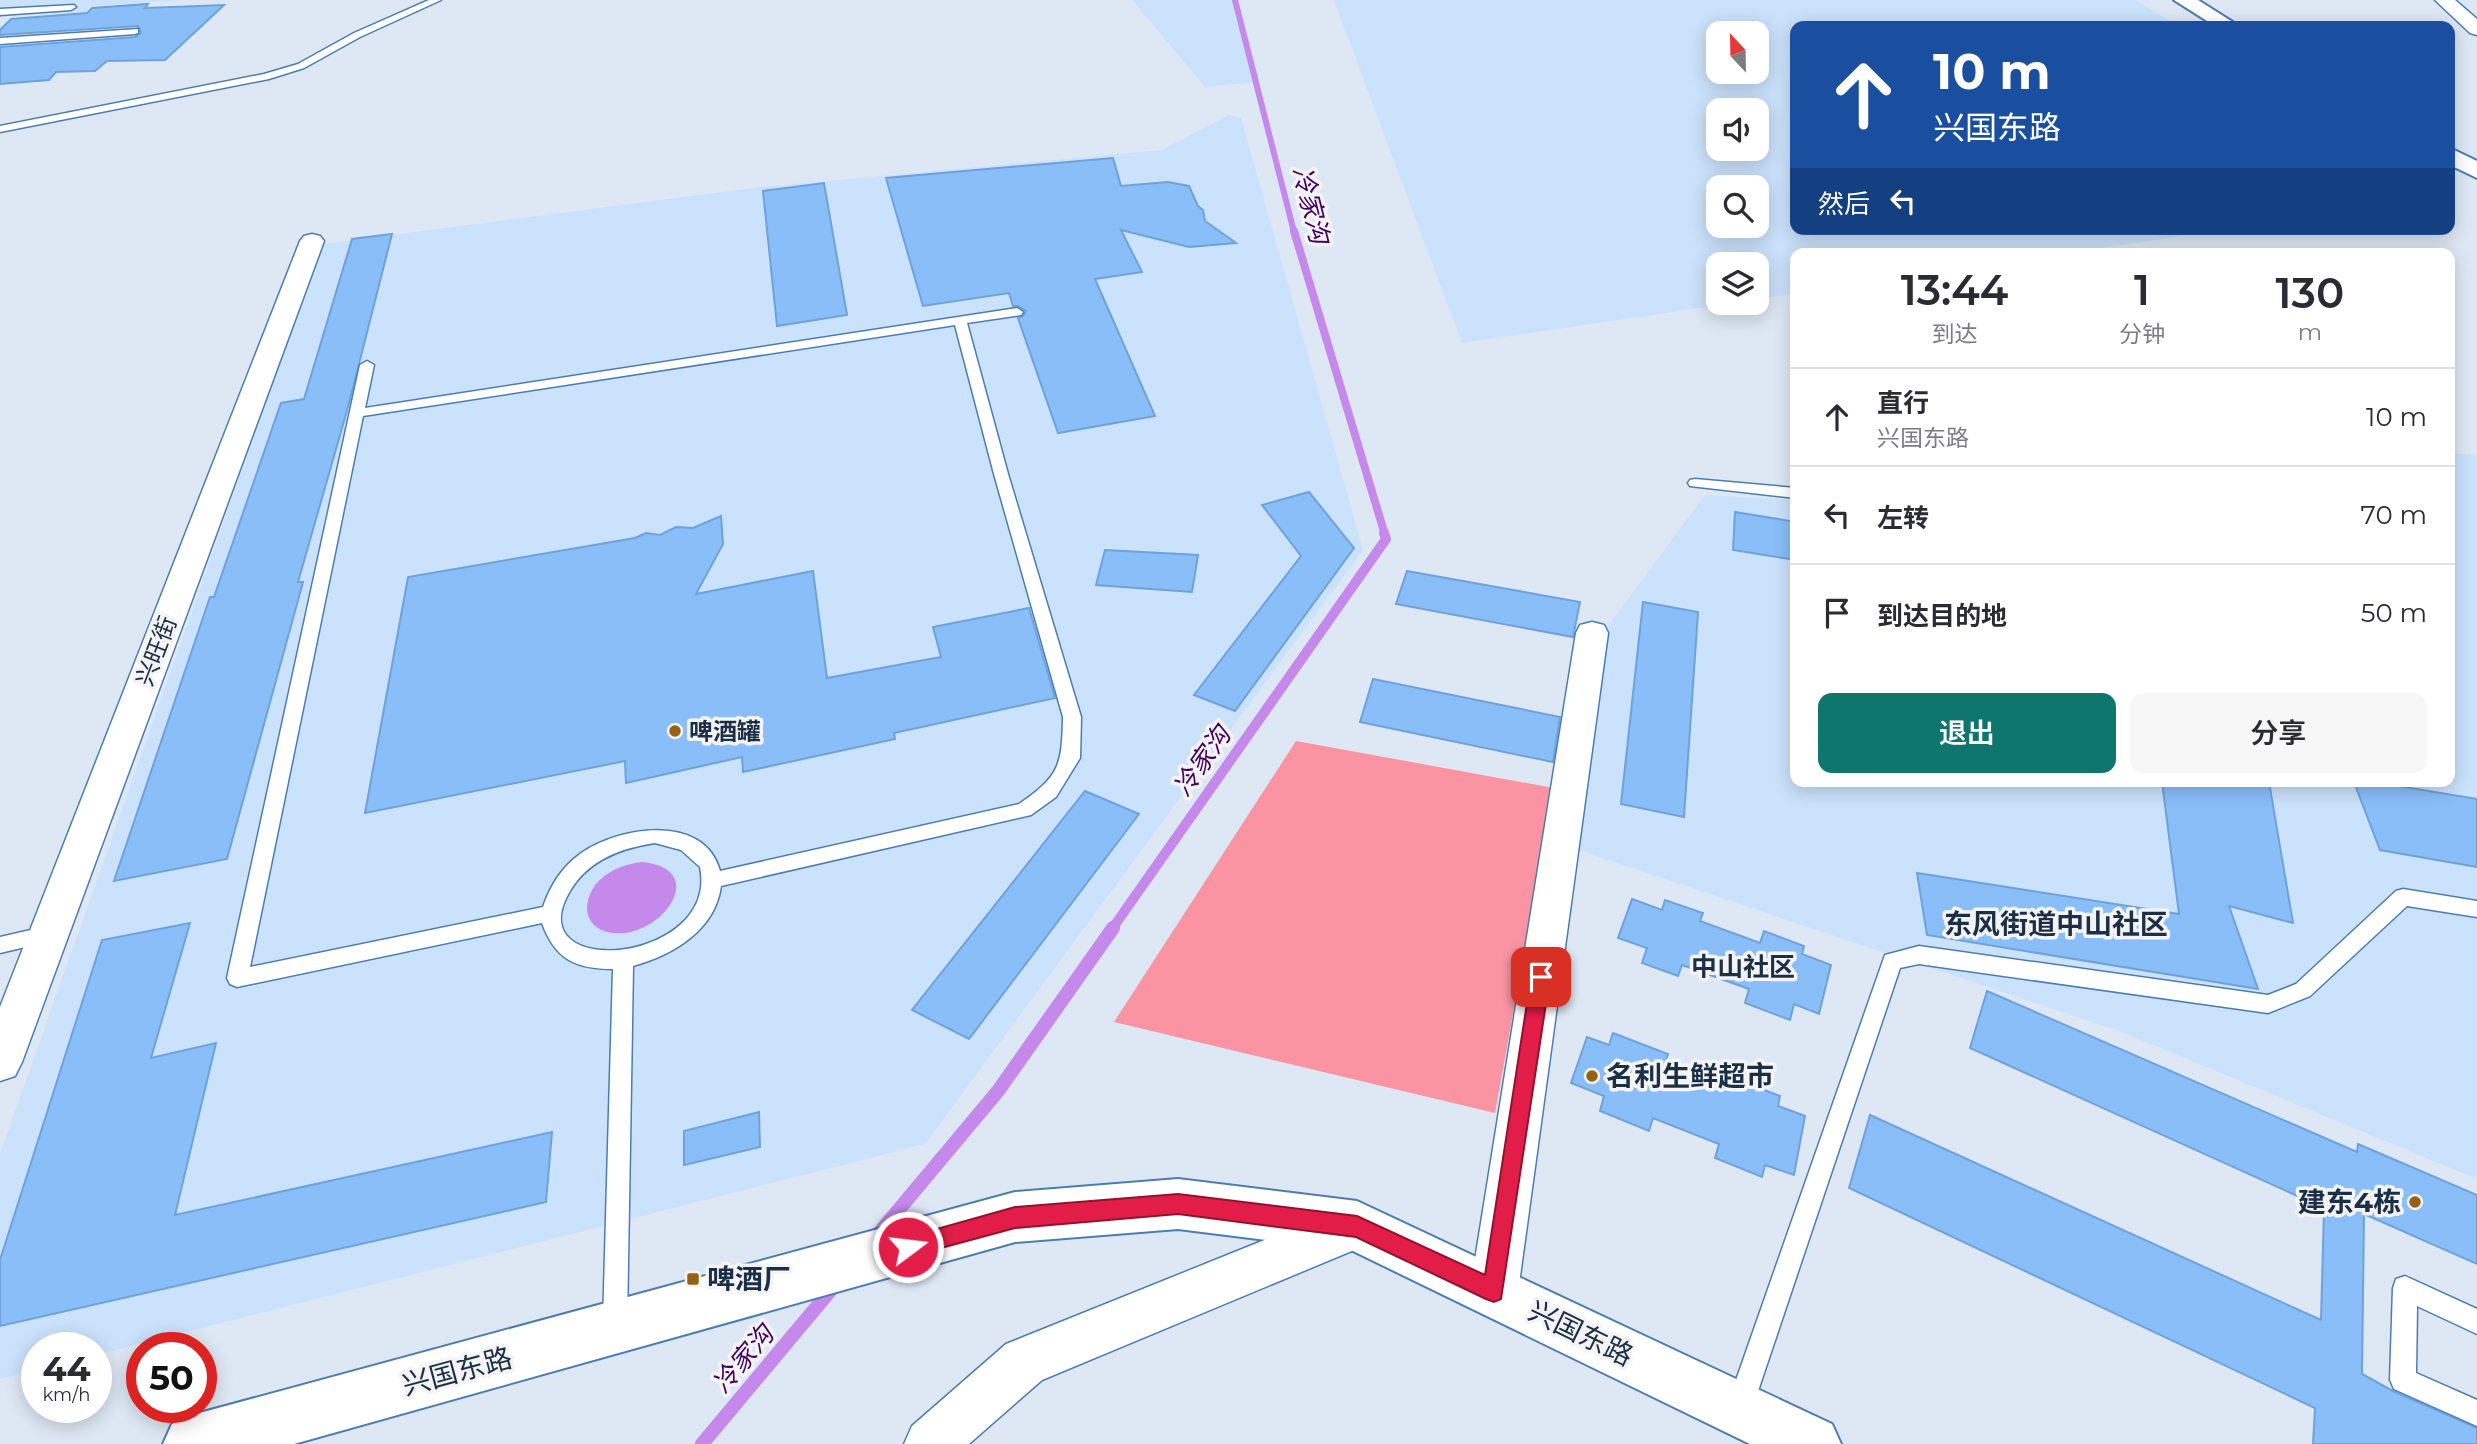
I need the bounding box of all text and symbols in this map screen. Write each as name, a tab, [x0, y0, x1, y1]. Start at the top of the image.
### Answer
north arrow	[1706, 21, 1769, 84]
map controls	[1706, 21, 1769, 315]
text: 10 m	[1933, 42, 2051, 101]
icon: ahead	[1818, 49, 1909, 140]
button: sound	[1706, 98, 1769, 161]
text: 兴国东路	[1933, 108, 2061, 147]
water label: 冷家沟	[1286, 163, 1337, 250]
button: search	[1706, 175, 1769, 238]
icon: left	[1884, 182, 1922, 220]
text: 然后	[1818, 188, 1870, 220]
button: layers	[1706, 252, 1769, 315]
text: 13:44	[1901, 264, 2008, 316]
text: 1	[2134, 264, 2150, 316]
text: 130	[2276, 267, 2344, 319]
text: m	[2298, 318, 2322, 346]
text: 到达	[1931, 320, 1977, 348]
text: 分钟	[2119, 320, 2165, 348]
text: 直行	[1877, 387, 1929, 419]
icon: ahead	[1818, 398, 1856, 436]
text: 10 m	[2366, 401, 2427, 433]
text: 兴国东路	[1877, 424, 1969, 452]
icon: left	[1818, 496, 1856, 534]
text: 70 m	[2361, 499, 2427, 531]
text: 左转	[1877, 502, 1929, 534]
icon: arrive	[1818, 594, 1856, 632]
text: 50 m	[2361, 597, 2427, 629]
text: 到达目的地	[1877, 600, 2007, 632]
street label: 兴旺街	[130, 612, 182, 690]
button: 退出	[1818, 693, 2116, 773]
button: 分享	[2130, 693, 2427, 773]
place label: 啤酒罐	[689, 717, 761, 746]
water label: 冷家沟	[1167, 717, 1239, 802]
marker: 啤酒罐	[667, 723, 683, 739]
district label: 东风街道中山社区	[1944, 907, 2168, 941]
pin	[1511, 947, 1571, 1007]
district label: 中山社区	[1691, 951, 1795, 983]
icon: arrive	[1522, 958, 1560, 996]
place label: 名利生鲜超市	[1606, 1059, 1774, 1093]
marker: 名利生鲜超市	[1584, 1068, 1600, 1084]
place label: 建东4栋	[2298, 1185, 2401, 1219]
marker: 建东4栋	[2407, 1194, 2423, 1210]
position arrow	[871, 1210, 945, 1284]
place label: 啤酒厂	[707, 1262, 791, 1296]
marker: 啤酒厂	[685, 1271, 701, 1287]
street label: 兴国东路	[1523, 1293, 1639, 1373]
water label: 冷家沟	[706, 1317, 782, 1399]
speed limit sign: 50	[126, 1332, 217, 1423]
street label: 兴国东路	[399, 1340, 515, 1402]
text: 44	[42, 1347, 91, 1390]
text: km/h	[42, 1384, 91, 1406]

